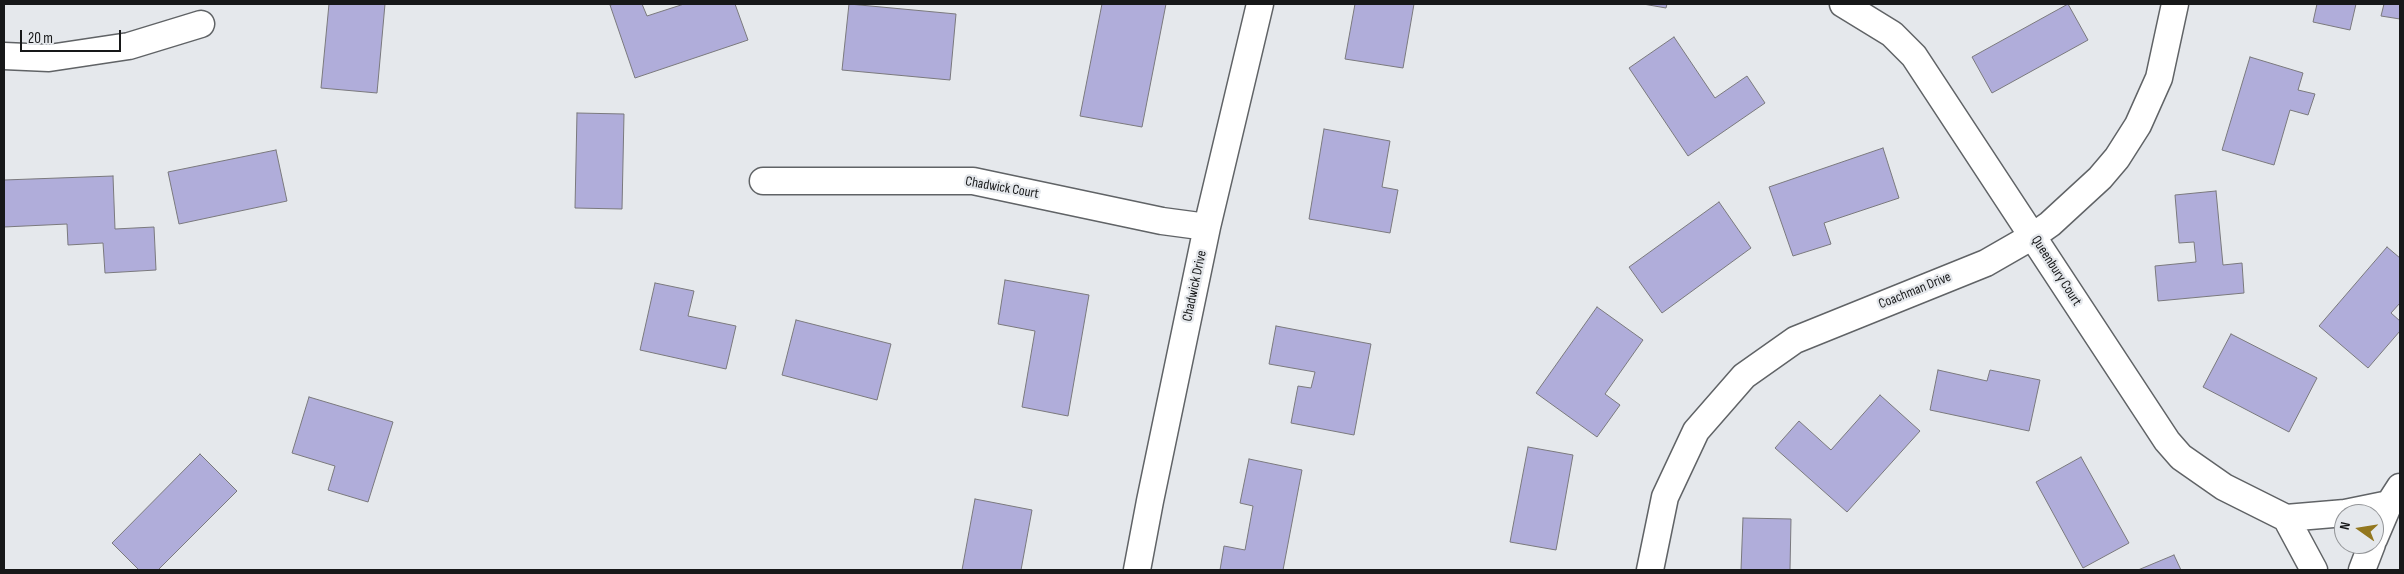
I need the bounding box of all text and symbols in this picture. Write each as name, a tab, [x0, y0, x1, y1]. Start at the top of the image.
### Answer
scale bar	[22, 20, 124, 52]
text: 20 m	[28, 29, 53, 48]
street label: Chadwick Court	[964, 173, 1040, 203]
street label: Queenbury Court	[2027, 233, 2085, 309]
street label: Chadwick Drive	[1179, 249, 1211, 323]
street label: Coachman Drive	[1876, 269, 1954, 313]
north arrow	[2334, 504, 2384, 554]
text: N	[2336, 520, 2354, 531]

